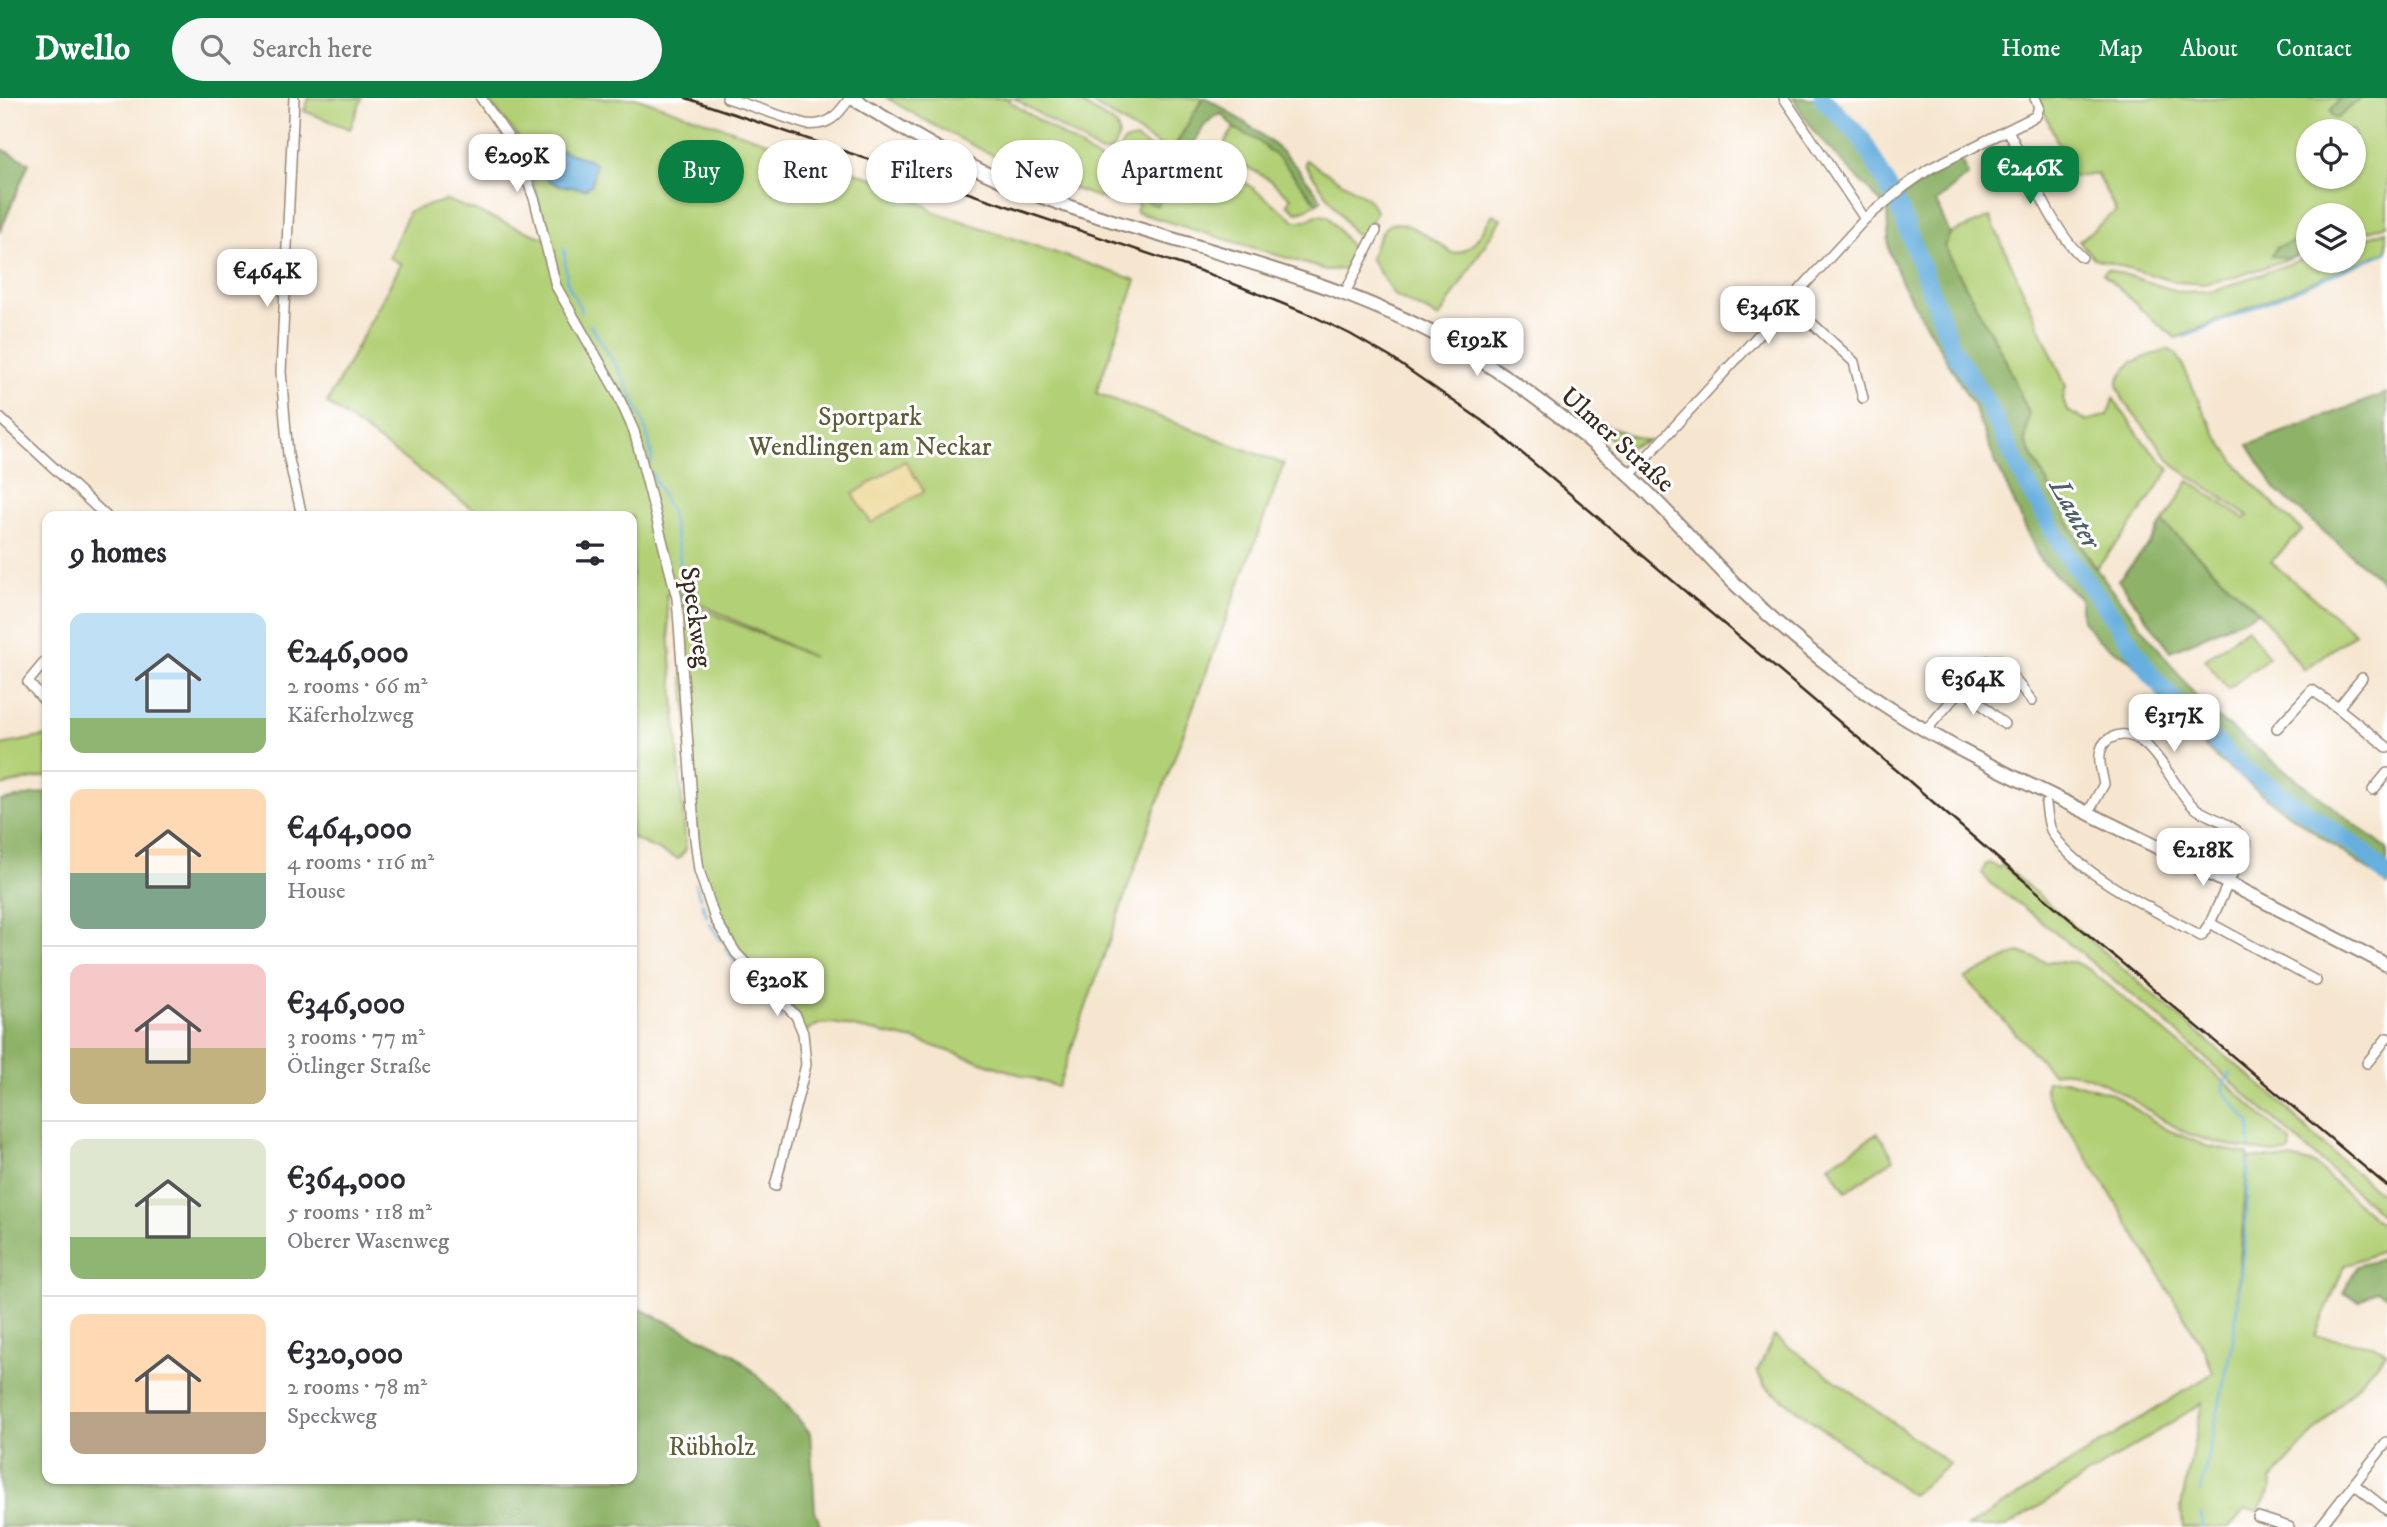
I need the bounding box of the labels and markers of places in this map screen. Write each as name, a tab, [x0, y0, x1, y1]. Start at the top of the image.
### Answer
pin: €209K	[468, 134, 566, 194]
pin: €246K	[1981, 146, 2079, 206]
pin: €464K	[218, 250, 316, 309]
pin: €346K	[1719, 286, 1817, 346]
pin: €192K	[1428, 318, 1526, 378]
pin: €364K	[1924, 658, 2022, 717]
pin: €317K	[2125, 694, 2223, 754]
pin: €218K	[2154, 828, 2252, 888]
pin: €320K	[728, 958, 826, 1018]

